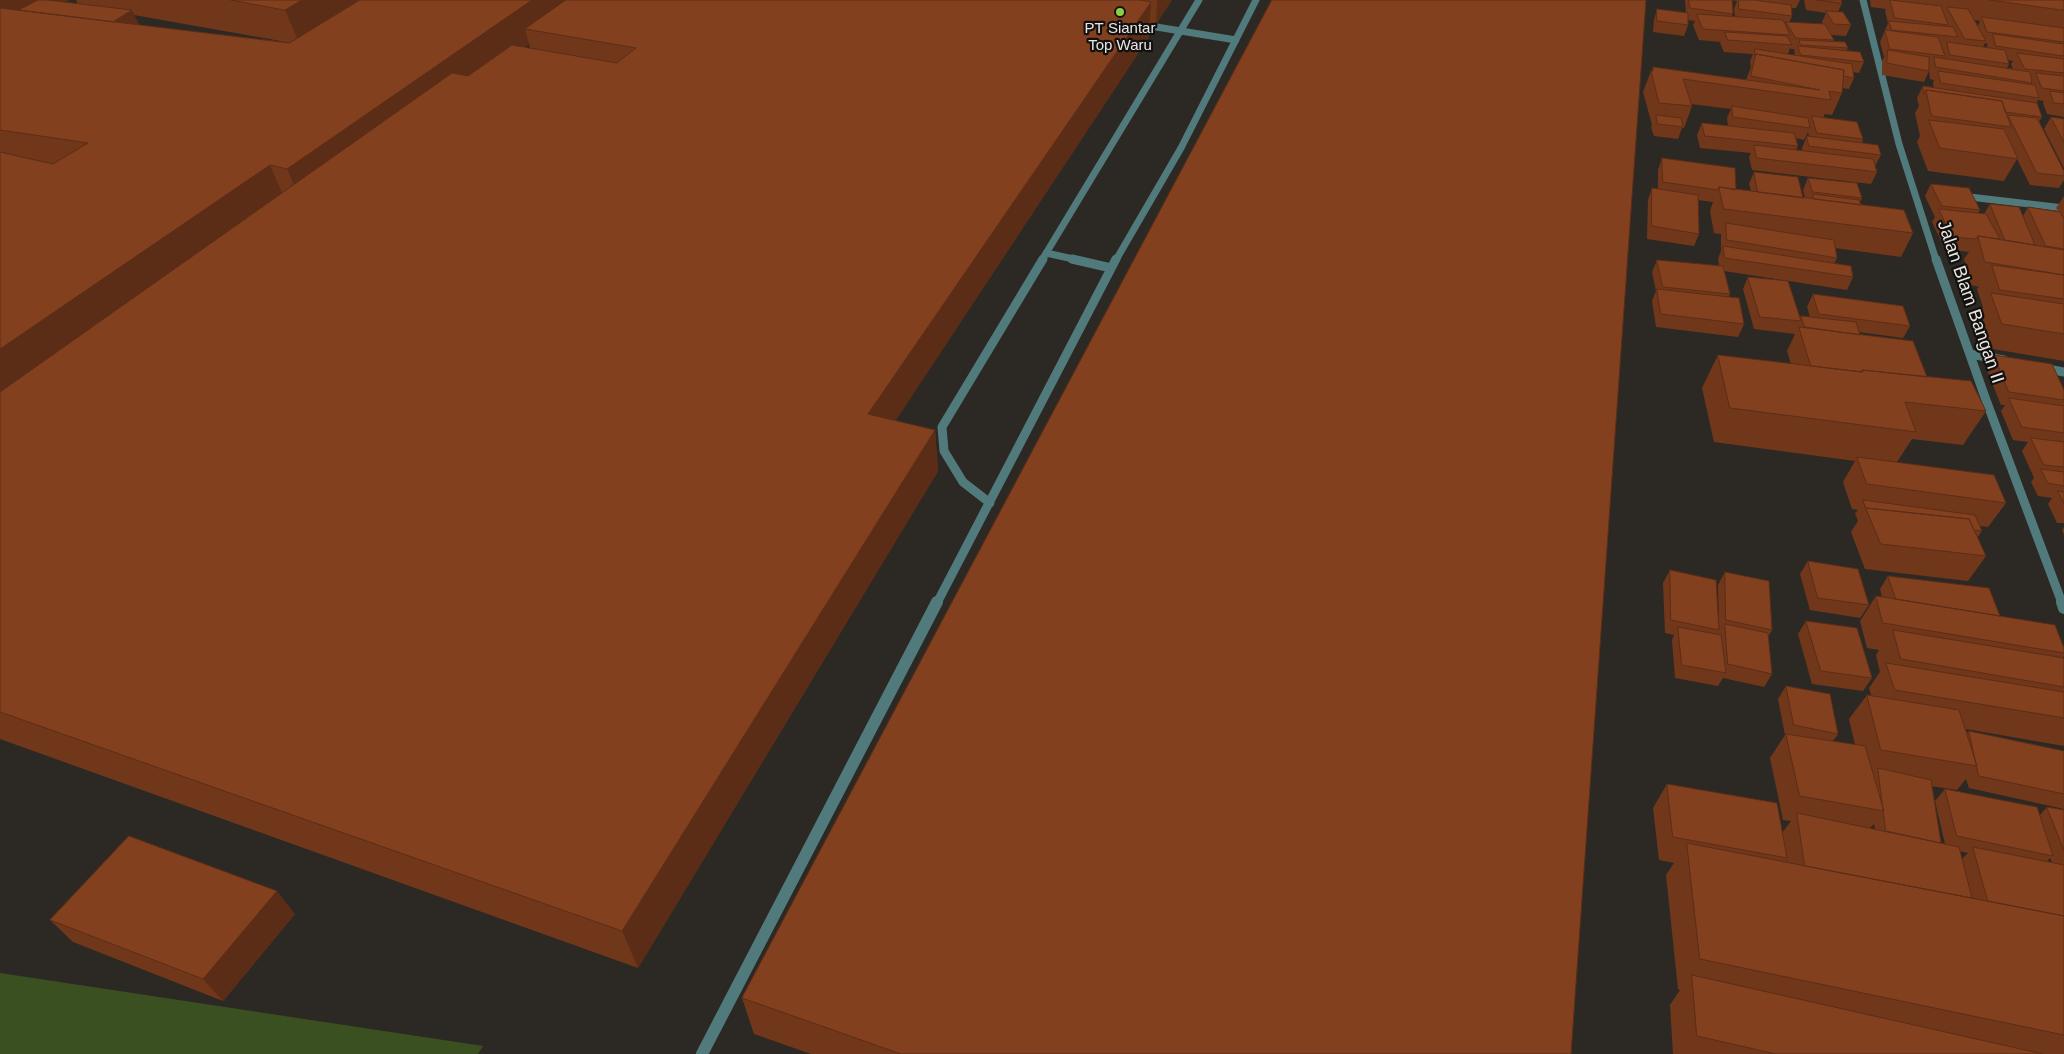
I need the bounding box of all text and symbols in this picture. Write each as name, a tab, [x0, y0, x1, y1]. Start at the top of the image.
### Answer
marker: PT Siantar Top Waru	[1114, 6, 1126, 18]
place label: PT Siantar Top Waru	[1085, 20, 1155, 55]
street label: Jalan Blam Bangan II	[1932, 218, 2008, 386]

